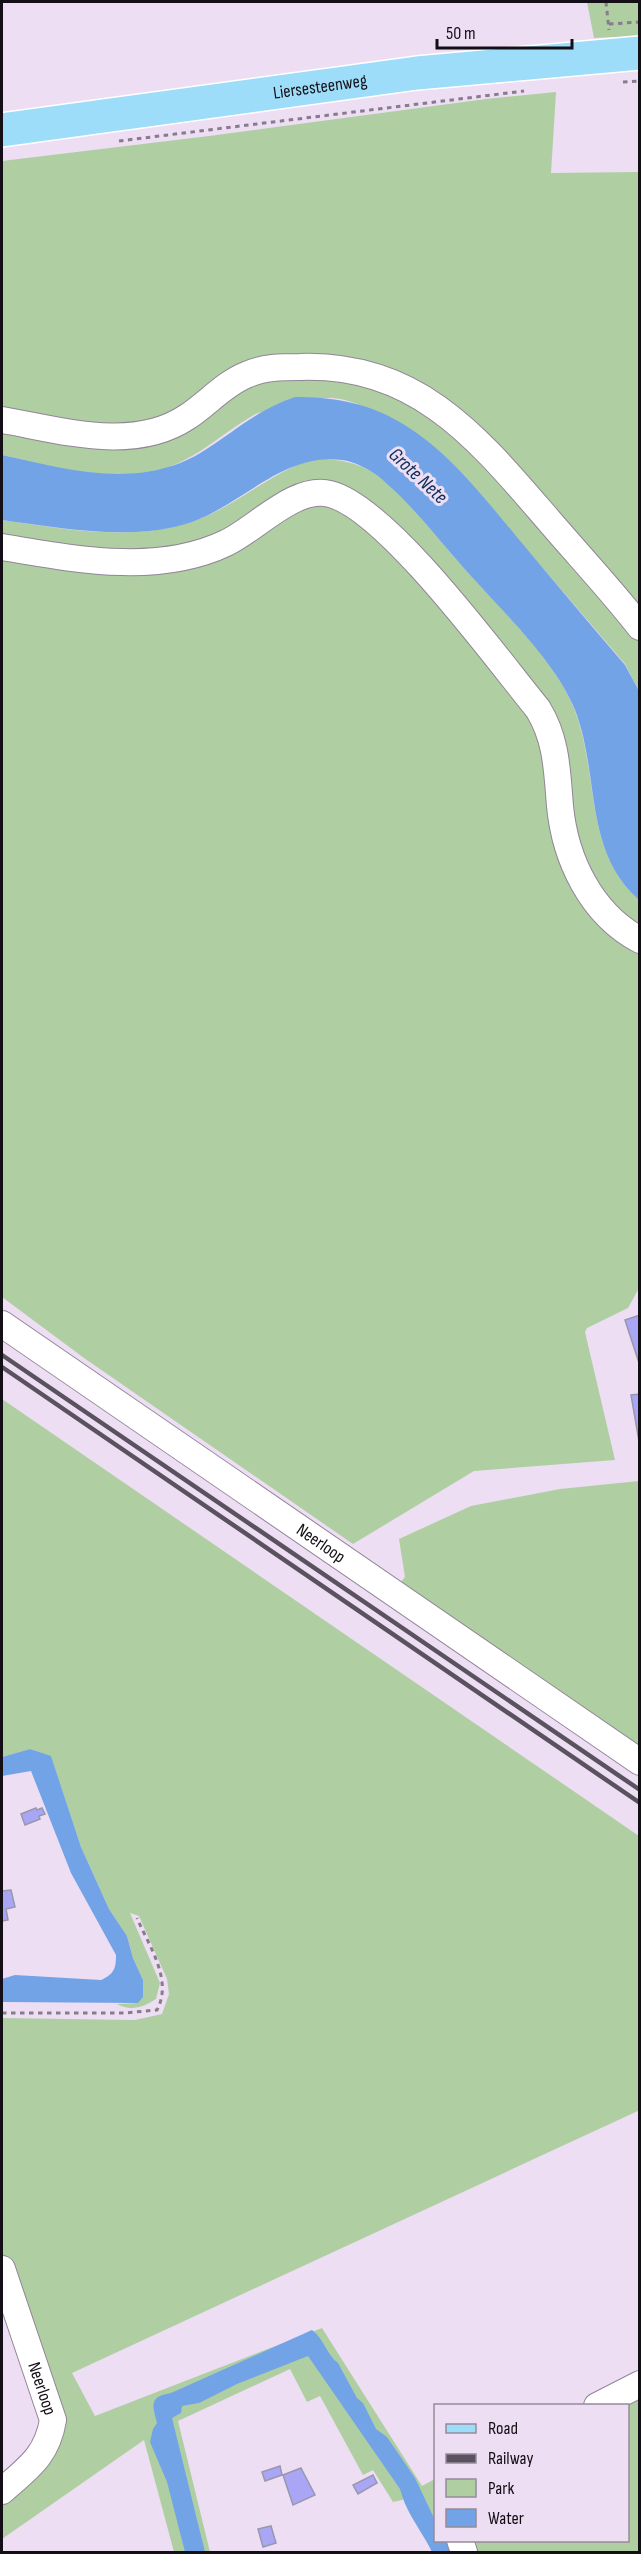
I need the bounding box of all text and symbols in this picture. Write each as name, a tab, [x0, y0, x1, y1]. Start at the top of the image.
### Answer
scale bar	[437, 12, 572, 50]
text: 50 m	[446, 23, 476, 44]
street label: Liersesteenweg	[272, 69, 368, 103]
water label: Grote Nete	[384, 443, 452, 509]
street label: Neerloop	[293, 1519, 350, 1567]
street label: Neerloop	[24, 2359, 61, 2418]
legend	[434, 2404, 629, 2542]
text: Road	[488, 2418, 518, 2439]
text: Railway	[488, 2448, 533, 2469]
text: Park	[488, 2478, 514, 2499]
text: Water	[488, 2508, 524, 2529]

